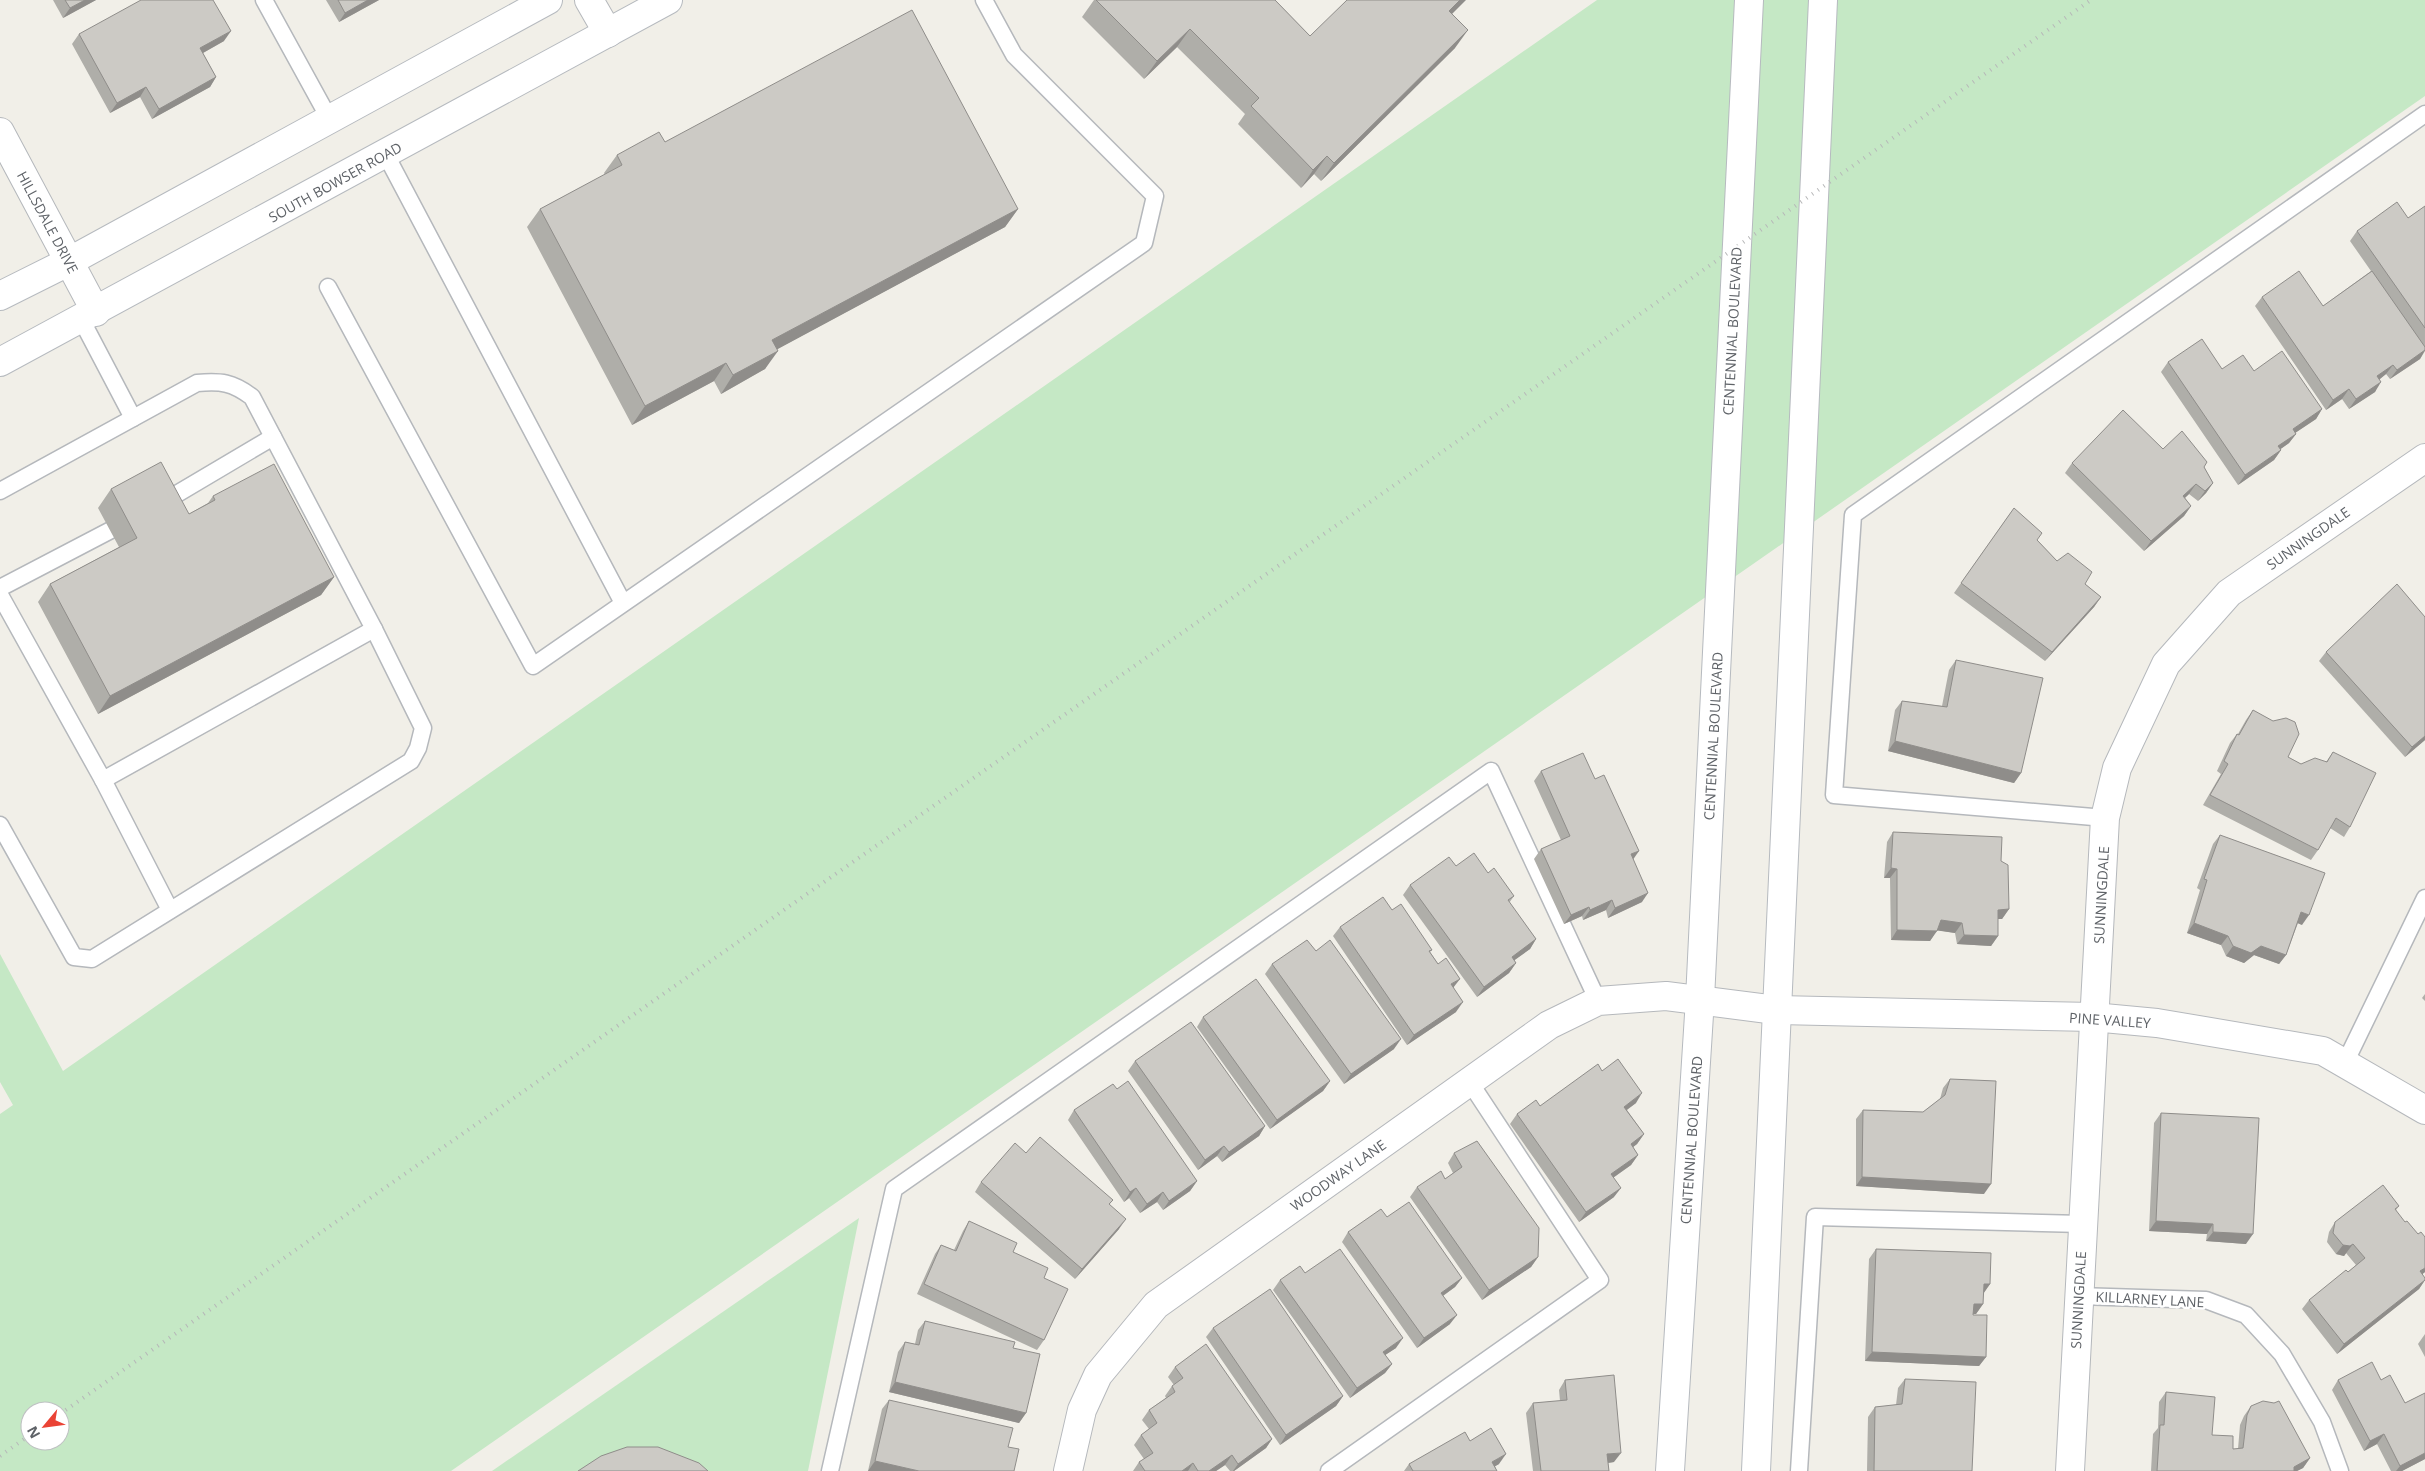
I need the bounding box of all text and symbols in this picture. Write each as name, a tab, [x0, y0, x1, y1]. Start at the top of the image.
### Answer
street label: SOUTH BOWSER ROAD	[265, 137, 405, 227]
street label: HILLSDALE DRIVE	[13, 168, 83, 276]
street label: CENTENNIAL BOULEVARD	[1718, 246, 1746, 416]
street label: SUNNINGDALE	[2263, 502, 2353, 574]
street label: CENTENNIAL BOULEVARD	[1699, 651, 1727, 821]
street label: SUNNINGDALE	[2089, 846, 2113, 944]
street label: PINE VALLEY	[2069, 1008, 2152, 1032]
street label: CENTENNIAL BOULEVARD	[1676, 1055, 1706, 1225]
street label: WOODWAY LANE	[1286, 1135, 1390, 1215]
street label: SUNNINGDALE	[2066, 1251, 2090, 1349]
street label: KILLARNEY LANE	[2095, 1287, 2205, 1311]
north arrow	[20, 1401, 70, 1451]
text: N	[22, 1423, 44, 1442]

